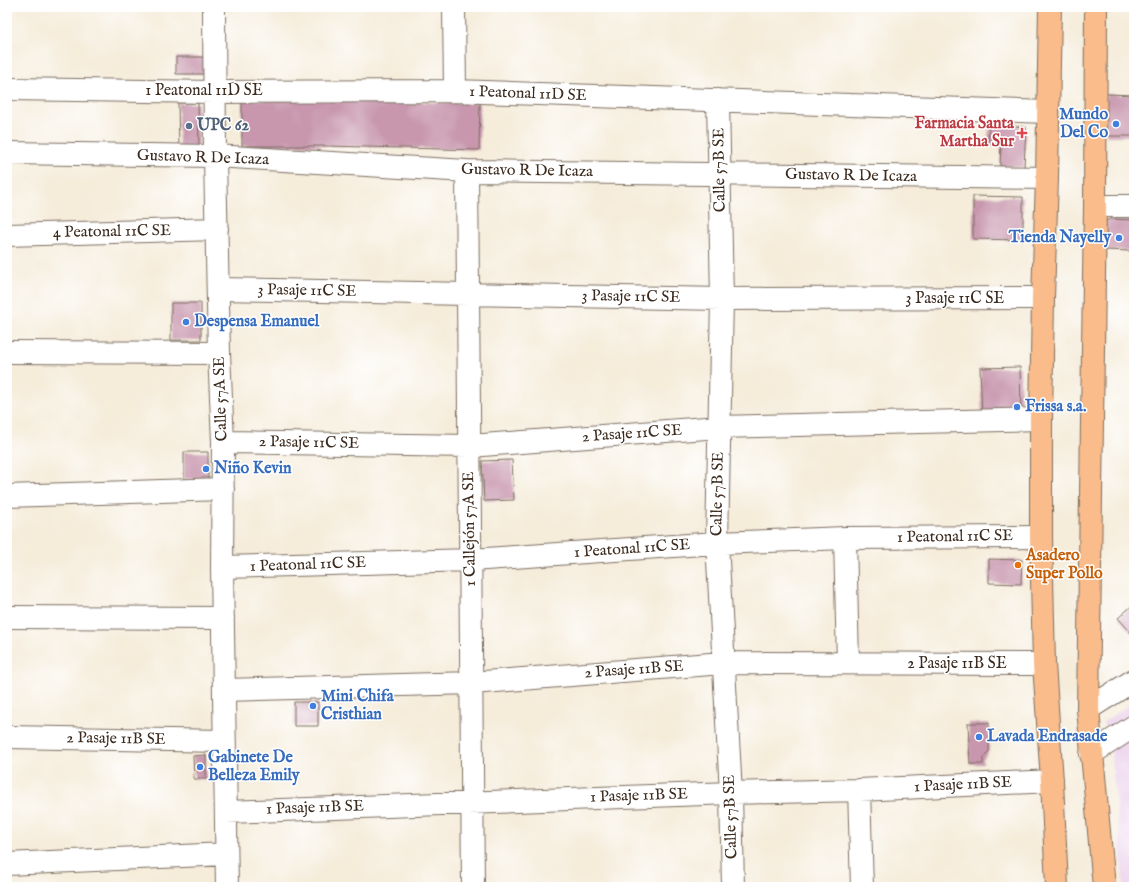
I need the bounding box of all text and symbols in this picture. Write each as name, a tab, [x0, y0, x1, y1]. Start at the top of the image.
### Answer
street label: 1 Peatonal 11D SE	[145, 81, 263, 101]
street label: 1 Peatonal 11D SE	[469, 82, 587, 106]
place label: Mundo Del Co	[1059, 105, 1108, 143]
place label: Farmacia Santa Martha Sur	[914, 114, 1015, 152]
place label: UPC 62	[196, 116, 249, 136]
marker: Mundo Del Co	[1111, 119, 1121, 129]
marker: UPC 62	[184, 121, 194, 131]
street label: Calle 57B SE	[709, 128, 731, 212]
marker: Farmacia Santa Martha Sur	[1017, 128, 1027, 138]
street label: Gustavo R De Icaza	[137, 146, 269, 170]
street label: Gustavo R De Icaza	[461, 160, 593, 182]
street label: Gustavo R De Icaza	[785, 165, 917, 187]
street label: 4 Peatonal 11C SE	[53, 221, 171, 243]
place label: Tienda Nayelly	[1008, 228, 1112, 248]
marker: Tienda Nayelly	[1114, 233, 1124, 243]
street label: 3 Pasaje 11C SE	[257, 280, 357, 302]
street label: 3 Pasaje 11C SE	[581, 286, 681, 308]
street label: 3 Pasaje 11C SE	[906, 289, 1004, 309]
place label: Despensa Emanuel	[194, 312, 320, 332]
marker: Despensa Emanuel	[181, 317, 191, 327]
street label: Calle 57A SE	[210, 356, 232, 442]
place label: Frissa s.a.	[1025, 397, 1086, 417]
marker: Frissa s.a.	[1012, 402, 1022, 412]
street label: 2 Pasaje 11C SE	[581, 421, 683, 447]
street label: 2 Pasaje 11C SE	[259, 432, 359, 454]
street label: Calle 57B SE	[707, 452, 729, 536]
place label: Niño Kevin	[213, 459, 292, 479]
marker: Niño Kevin	[201, 464, 211, 474]
street label: 1 Callejón 57A SE	[459, 471, 481, 587]
street label: 1 Peatonal 11C SE	[897, 526, 1013, 548]
street label: 1 Peatonal 11C SE	[573, 535, 691, 563]
place label: Asadero Super Pollo	[1025, 546, 1103, 584]
street label: 1 Peatonal 11C SE	[250, 553, 366, 577]
marker: Asadero Super Pollo	[1013, 560, 1023, 570]
street label: 2 Pasaje 11B SE	[907, 654, 1007, 674]
street label: 2 Pasaje 11B SE	[584, 657, 684, 683]
place label: Mini Chifa Cristhian	[321, 687, 395, 725]
marker: Mini Chifa Cristhian	[308, 701, 318, 711]
place label: Lavada Endrasade	[987, 727, 1108, 747]
street label: 2 Pasaje 11B SE	[66, 728, 166, 750]
marker: Lavada Endrasade	[974, 732, 984, 742]
place label: Gabinete De Belleza Emily	[208, 748, 301, 786]
marker: Gabinete De Belleza Emily	[195, 762, 205, 772]
street label: 1 Pasaje 11B SE	[914, 772, 1012, 798]
street label: Calle 57B SE	[720, 774, 742, 860]
street label: 1 Pasaje 11B SE	[590, 784, 688, 808]
street label: 1 Pasaje 11B SE	[266, 796, 364, 820]

